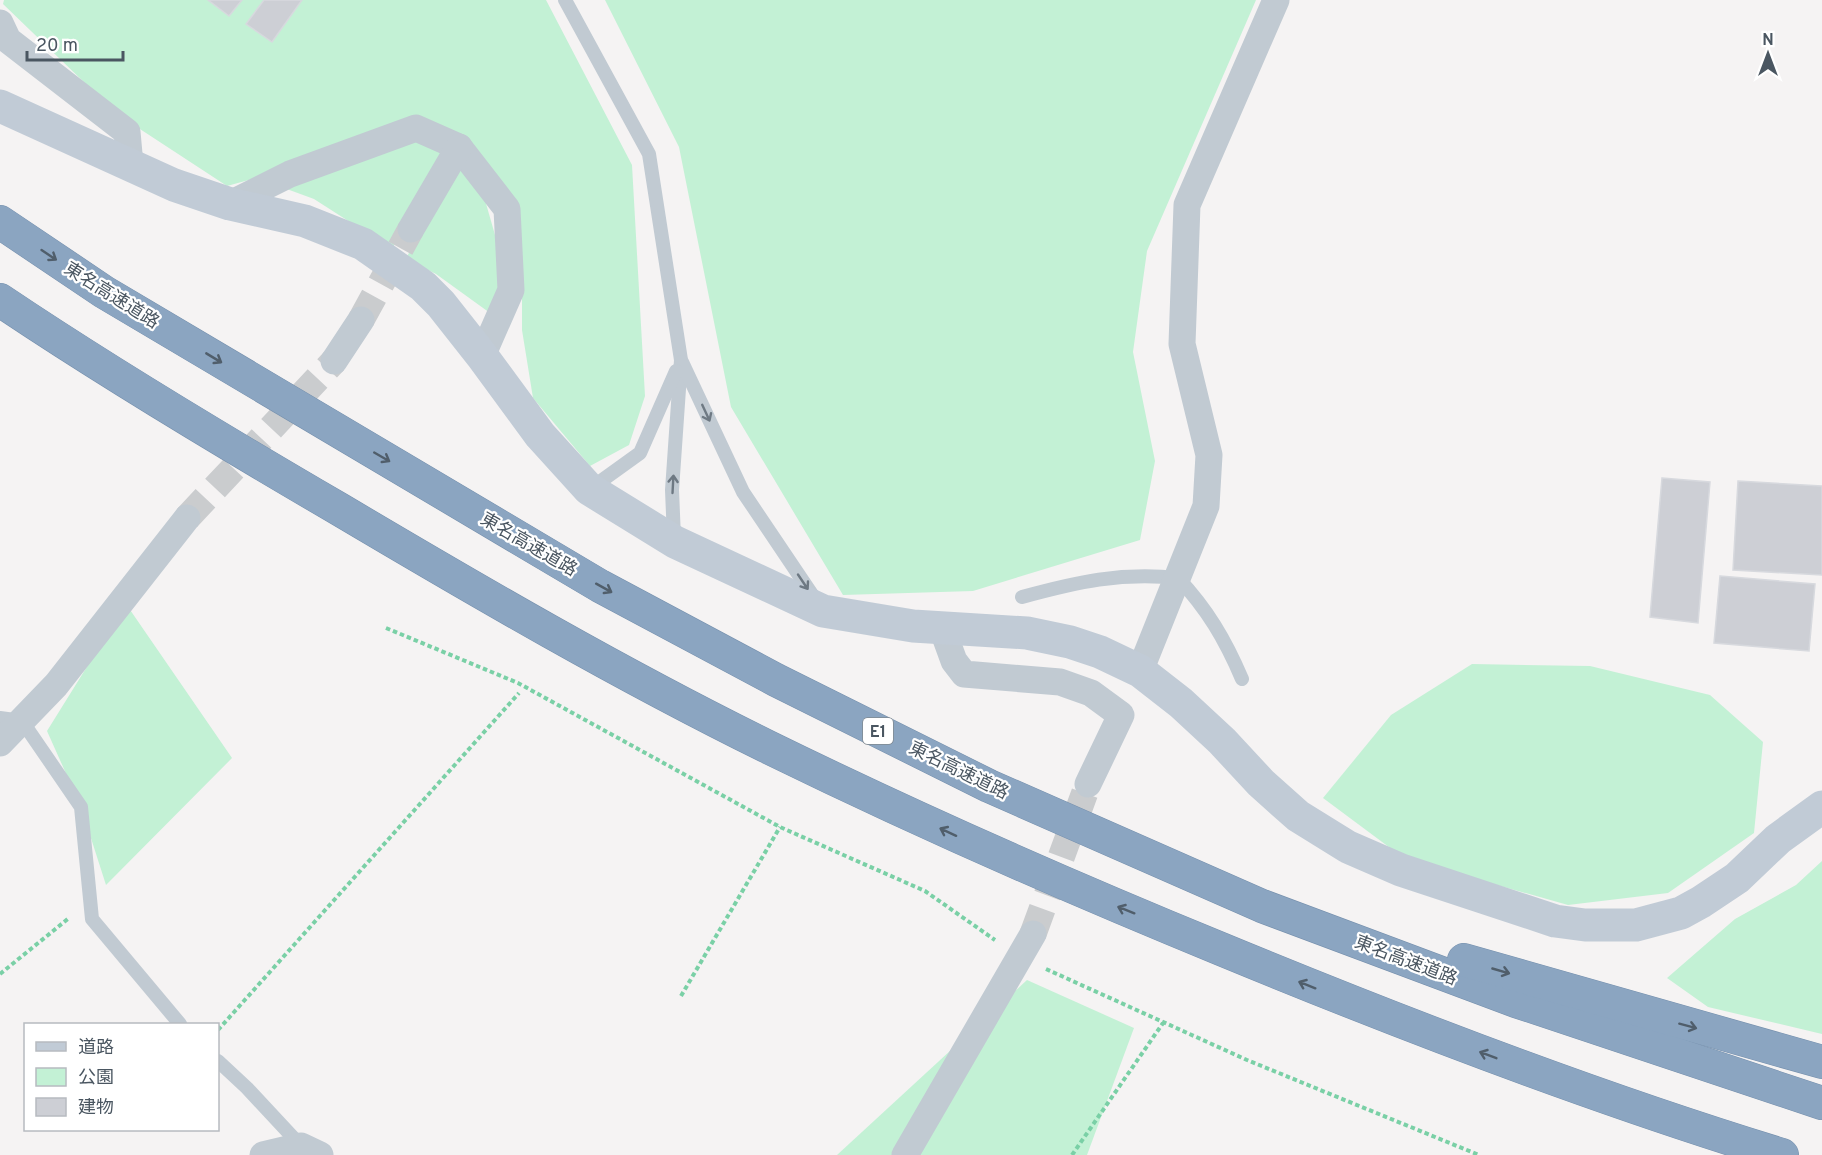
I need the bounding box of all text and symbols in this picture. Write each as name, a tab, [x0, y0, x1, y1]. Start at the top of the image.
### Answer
scale bar	[27, 24, 123, 62]
north arrow	[1738, 24, 1798, 84]
text: N	[1762, 31, 1774, 51]
text: 20 m	[36, 35, 78, 58]
one-way arrow	[40, 248, 57, 261]
street label: 東名高速道路	[59, 258, 163, 335]
one-way arrow	[205, 352, 222, 364]
one-way arrow	[700, 404, 712, 422]
one-way arrow	[373, 452, 390, 464]
one-way arrow	[667, 474, 678, 494]
street label: 東名高速道路	[476, 508, 581, 582]
one-way arrow	[797, 573, 809, 589]
one-way arrow	[595, 582, 612, 594]
road number: E1	[863, 718, 893, 744]
street label: 東名高速道路	[905, 737, 1012, 805]
one-way arrow	[939, 825, 957, 837]
one-way arrow	[1118, 904, 1136, 915]
street label: 東名高速道路	[1351, 931, 1460, 991]
one-way arrow	[1491, 966, 1510, 977]
one-way arrow	[1298, 979, 1316, 990]
one-way arrow	[1678, 1020, 1697, 1032]
legend	[24, 1023, 219, 1131]
text: 道路	[78, 1037, 114, 1060]
one-way arrow	[1480, 1048, 1498, 1059]
text: 公園	[78, 1067, 114, 1090]
text: 建物	[78, 1097, 114, 1120]

